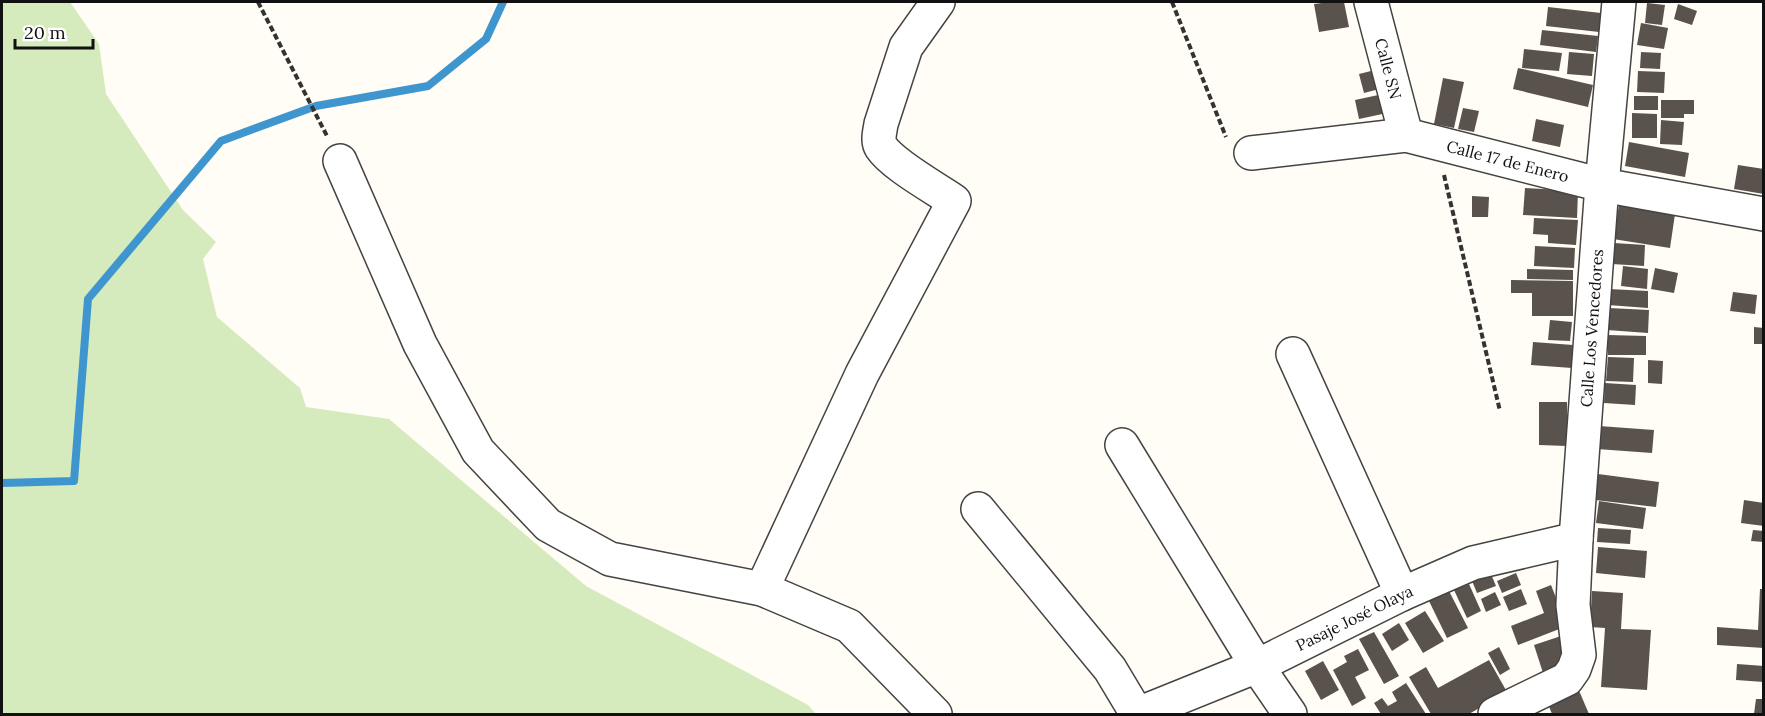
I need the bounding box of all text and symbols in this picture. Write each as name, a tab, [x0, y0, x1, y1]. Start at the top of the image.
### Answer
scale bar	[15, 12, 93, 50]
text: 20 m	[24, 21, 66, 44]
street label: Calle SN	[1371, 36, 1406, 101]
street label: Calle 17 de Enero	[1444, 136, 1571, 186]
street label: Calle Los Vencedores	[1576, 248, 1607, 408]
street label: Pasaje José Olaya	[1293, 580, 1416, 655]

